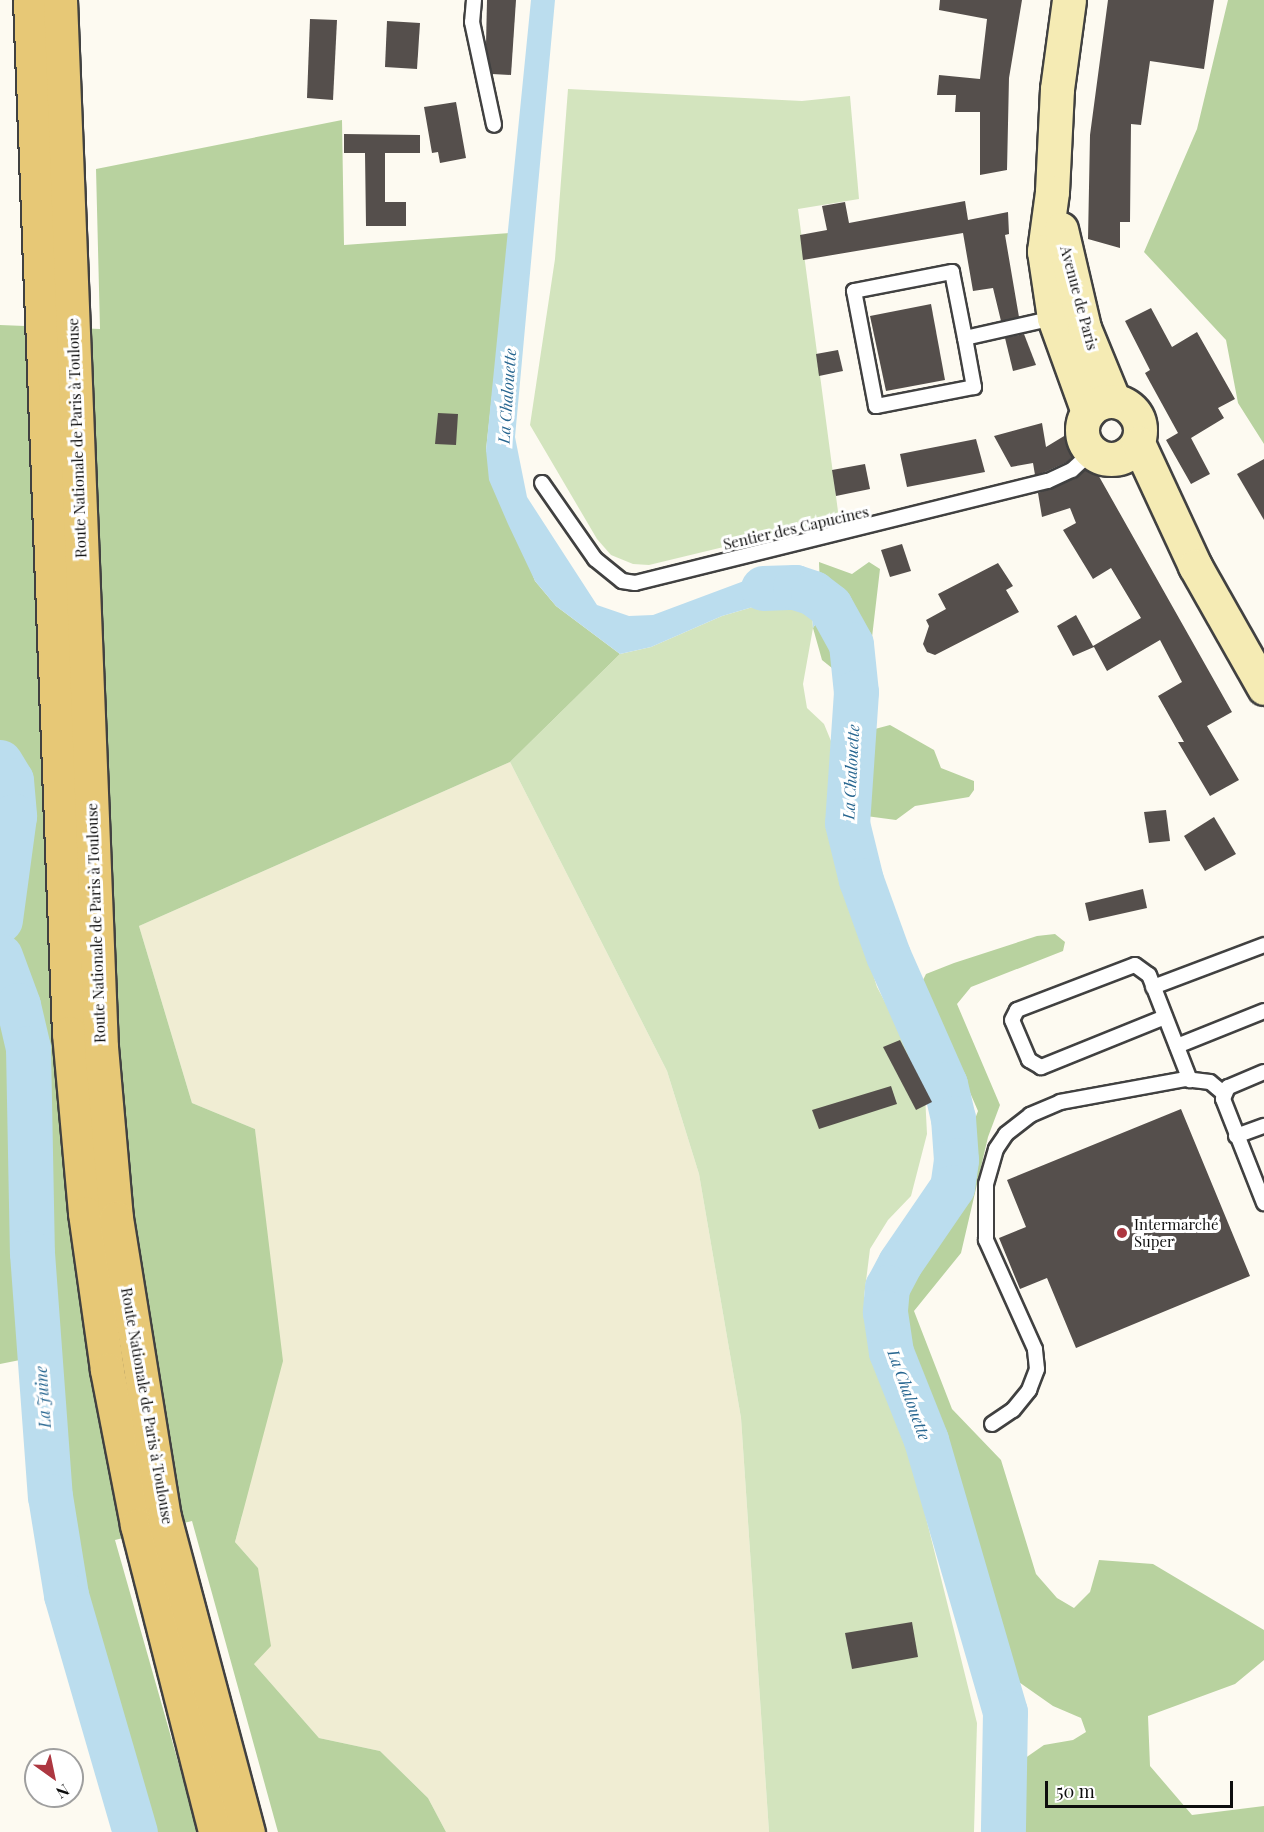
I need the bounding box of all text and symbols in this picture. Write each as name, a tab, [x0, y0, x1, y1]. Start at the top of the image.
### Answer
street label: Avenue de Paris	[1056, 244, 1102, 352]
street label: Route Nationale de Paris à Toulouse	[64, 317, 90, 559]
water label: La Chalouette	[494, 348, 520, 444]
street label: Sentier des Capucines	[721, 502, 871, 554]
water label: La Chalouette	[839, 724, 863, 820]
street label: Route Nationale de Paris à Toulouse	[83, 802, 109, 1044]
place label: Intermarché Super	[1134, 1215, 1218, 1250]
marker: Intermarché Super	[1115, 1226, 1129, 1240]
street label: Route Nationale de Paris à Toulouse	[117, 1286, 177, 1526]
water label: La Chalouette	[884, 1347, 934, 1443]
water label: La Juine	[31, 1365, 55, 1429]
north arrow	[24, 1748, 84, 1808]
scale bar	[1048, 1769, 1236, 1807]
text: 50 m	[1056, 1779, 1095, 1803]
text: N	[52, 1780, 74, 1804]

